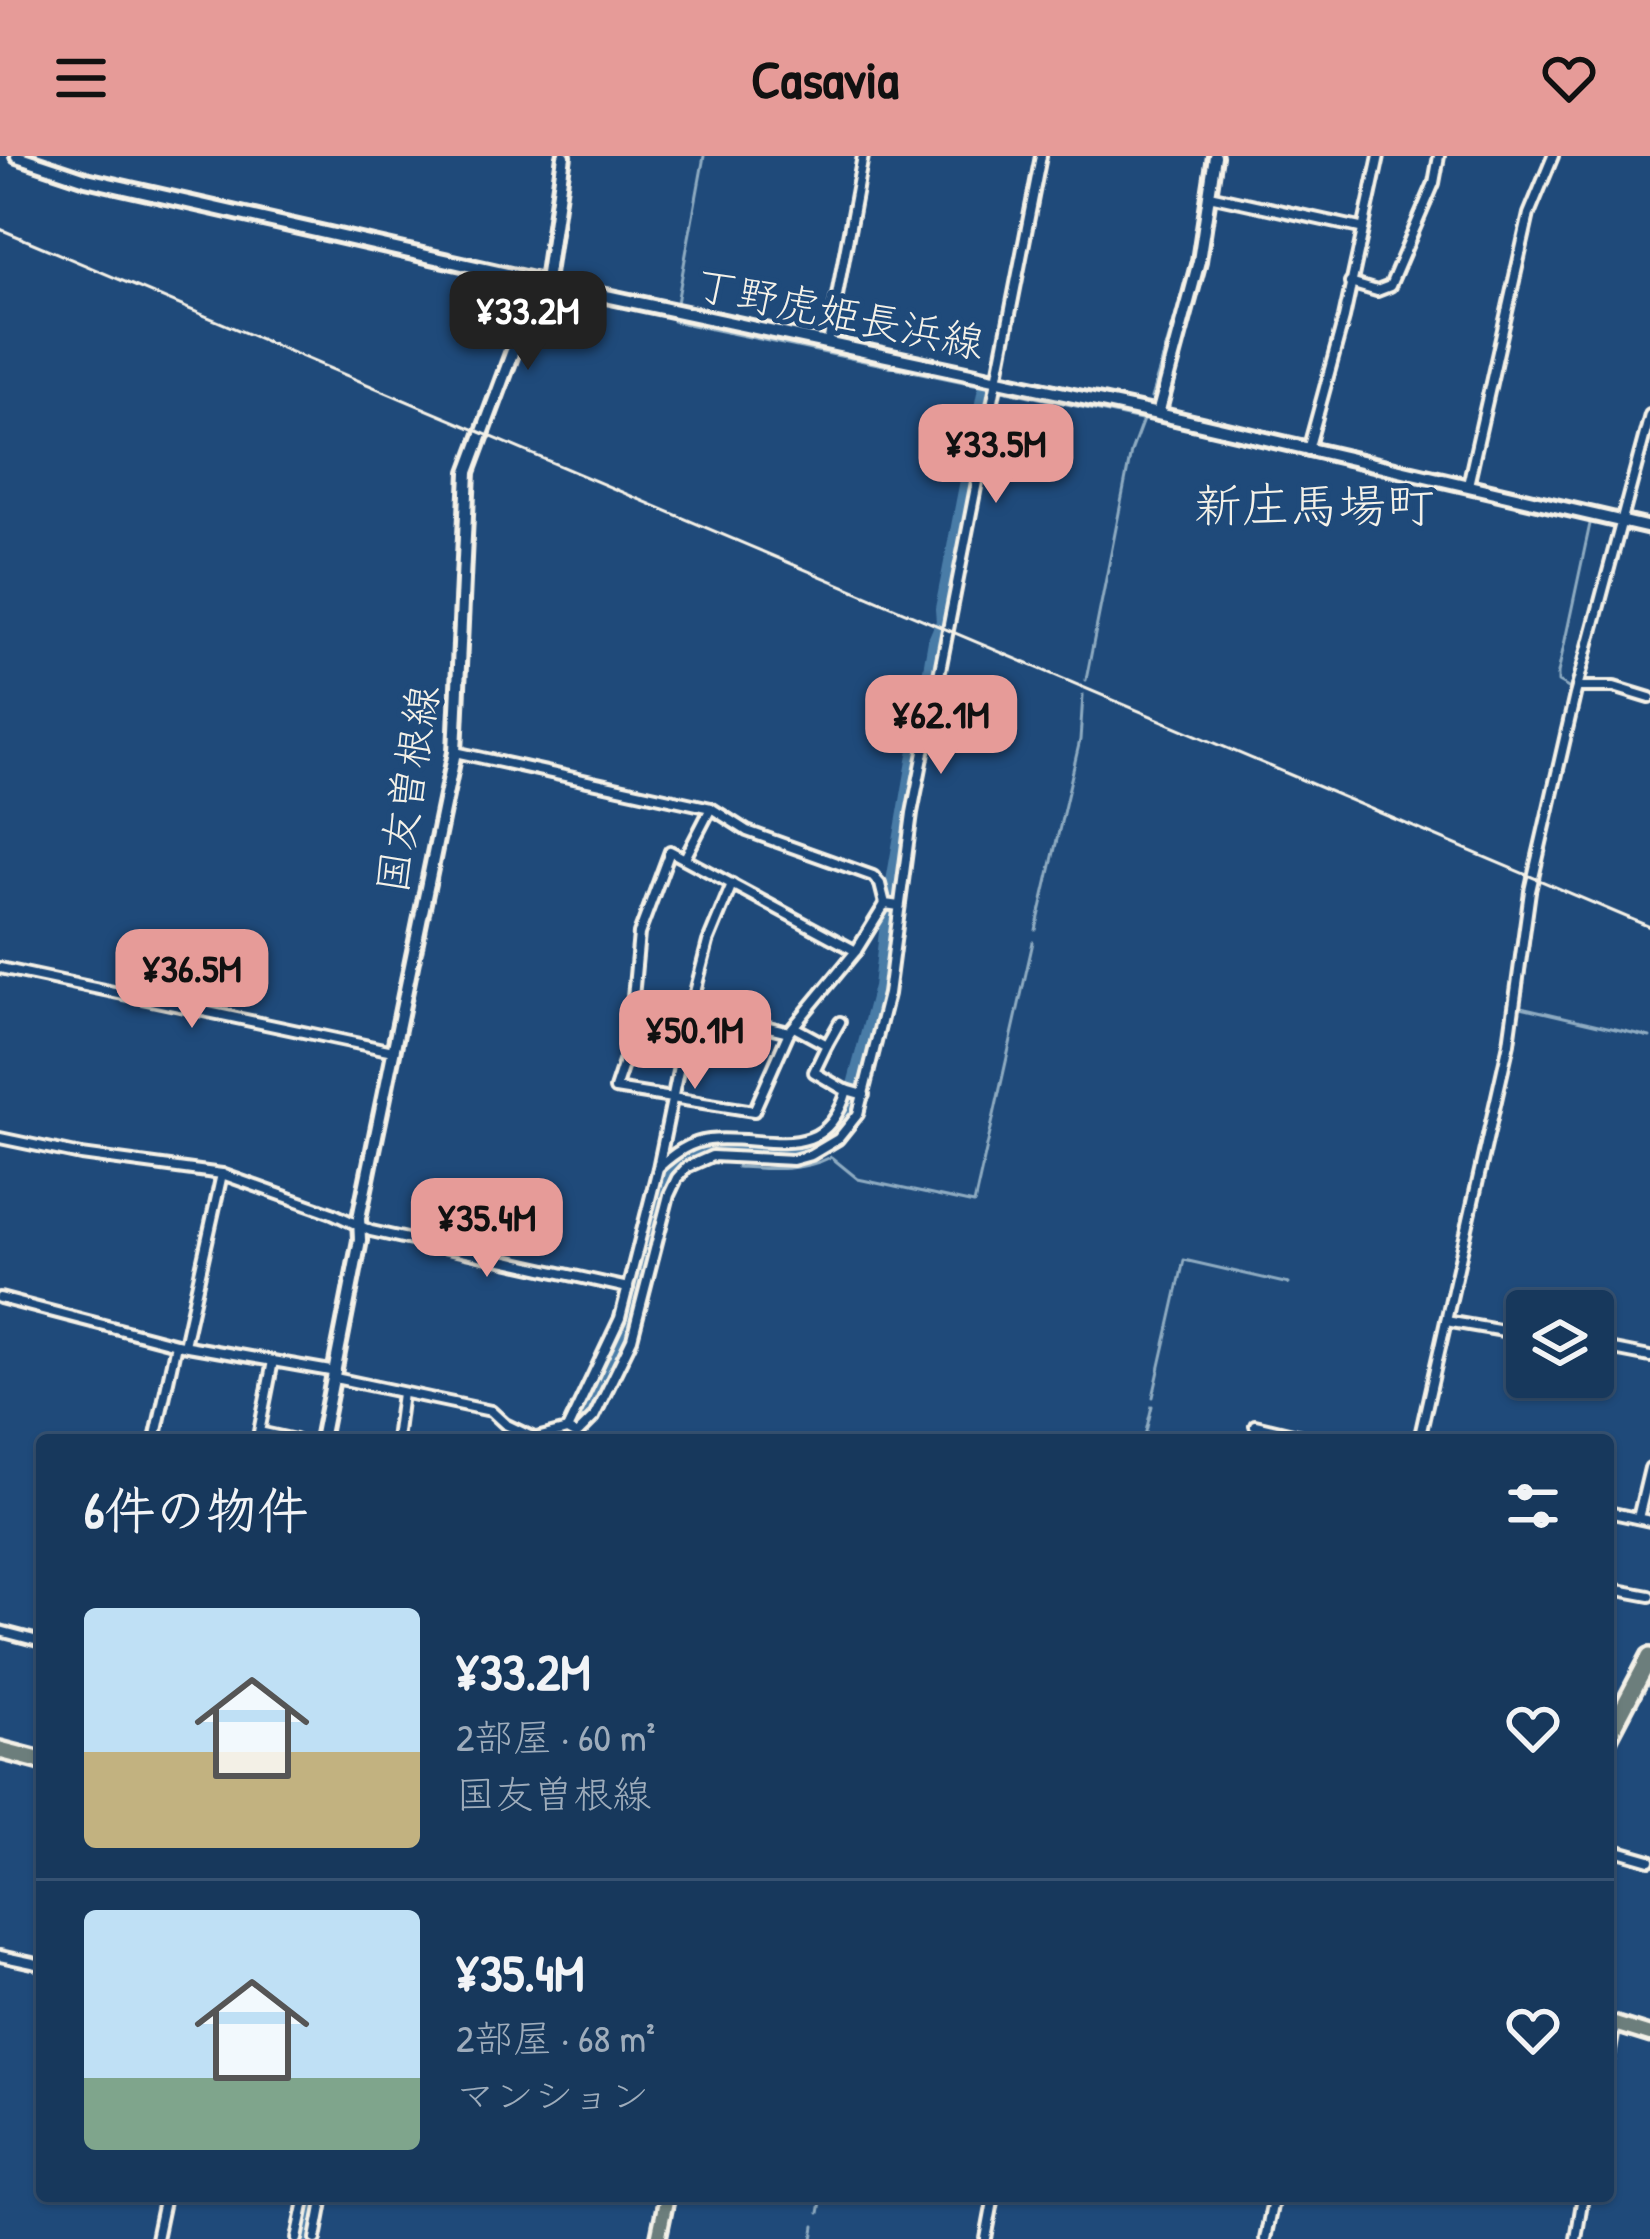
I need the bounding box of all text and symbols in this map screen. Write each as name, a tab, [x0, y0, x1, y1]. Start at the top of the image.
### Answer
text: Casavia	[751, 42, 899, 115]
icon: menu	[48, 45, 114, 111]
icon: heart	[1536, 45, 1602, 111]
street label: 丁野虎姫長浜線	[690, 254, 990, 371]
pin: ¥33.2M	[430, 271, 626, 373]
text: ¥33.2M	[477, 283, 579, 336]
pin: ¥33.5M	[898, 404, 1094, 506]
text: ¥33.5M	[945, 416, 1047, 469]
district label: 新庄馬場町	[1194, 472, 1434, 537]
pin: ¥62.1M	[843, 675, 1039, 777]
street label: 国友曽根線	[362, 681, 451, 897]
text: ¥62.1M	[892, 687, 990, 740]
pin: ¥36.5M	[94, 929, 290, 1031]
text: ¥36.5M	[142, 941, 242, 994]
pin: ¥50.1M	[597, 990, 793, 1092]
text: ¥50.1M	[646, 1002, 744, 1055]
pin: ¥35.4M	[389, 1178, 585, 1280]
text: ¥35.4M	[438, 1190, 536, 1243]
map controls	[1506, 1290, 1614, 1398]
button: layers	[1506, 1290, 1614, 1398]
icon: filters	[1500, 1473, 1566, 1539]
text: 6件の物件	[84, 1475, 308, 1544]
text: ¥33.2M	[456, 1637, 591, 1706]
icon: home	[180, 1656, 324, 1800]
icon: heart	[1500, 1695, 1566, 1761]
text: 2部屋 · 60 m²	[456, 1710, 656, 1763]
text: 国友曽根線	[456, 1767, 651, 1820]
text: ¥35.4M	[456, 1938, 584, 2007]
icon: home	[180, 1958, 324, 2102]
icon: heart	[1500, 1997, 1566, 2063]
text: 2部屋 · 68 m²	[456, 2011, 655, 2064]
text: マンション	[456, 2068, 649, 2121]

